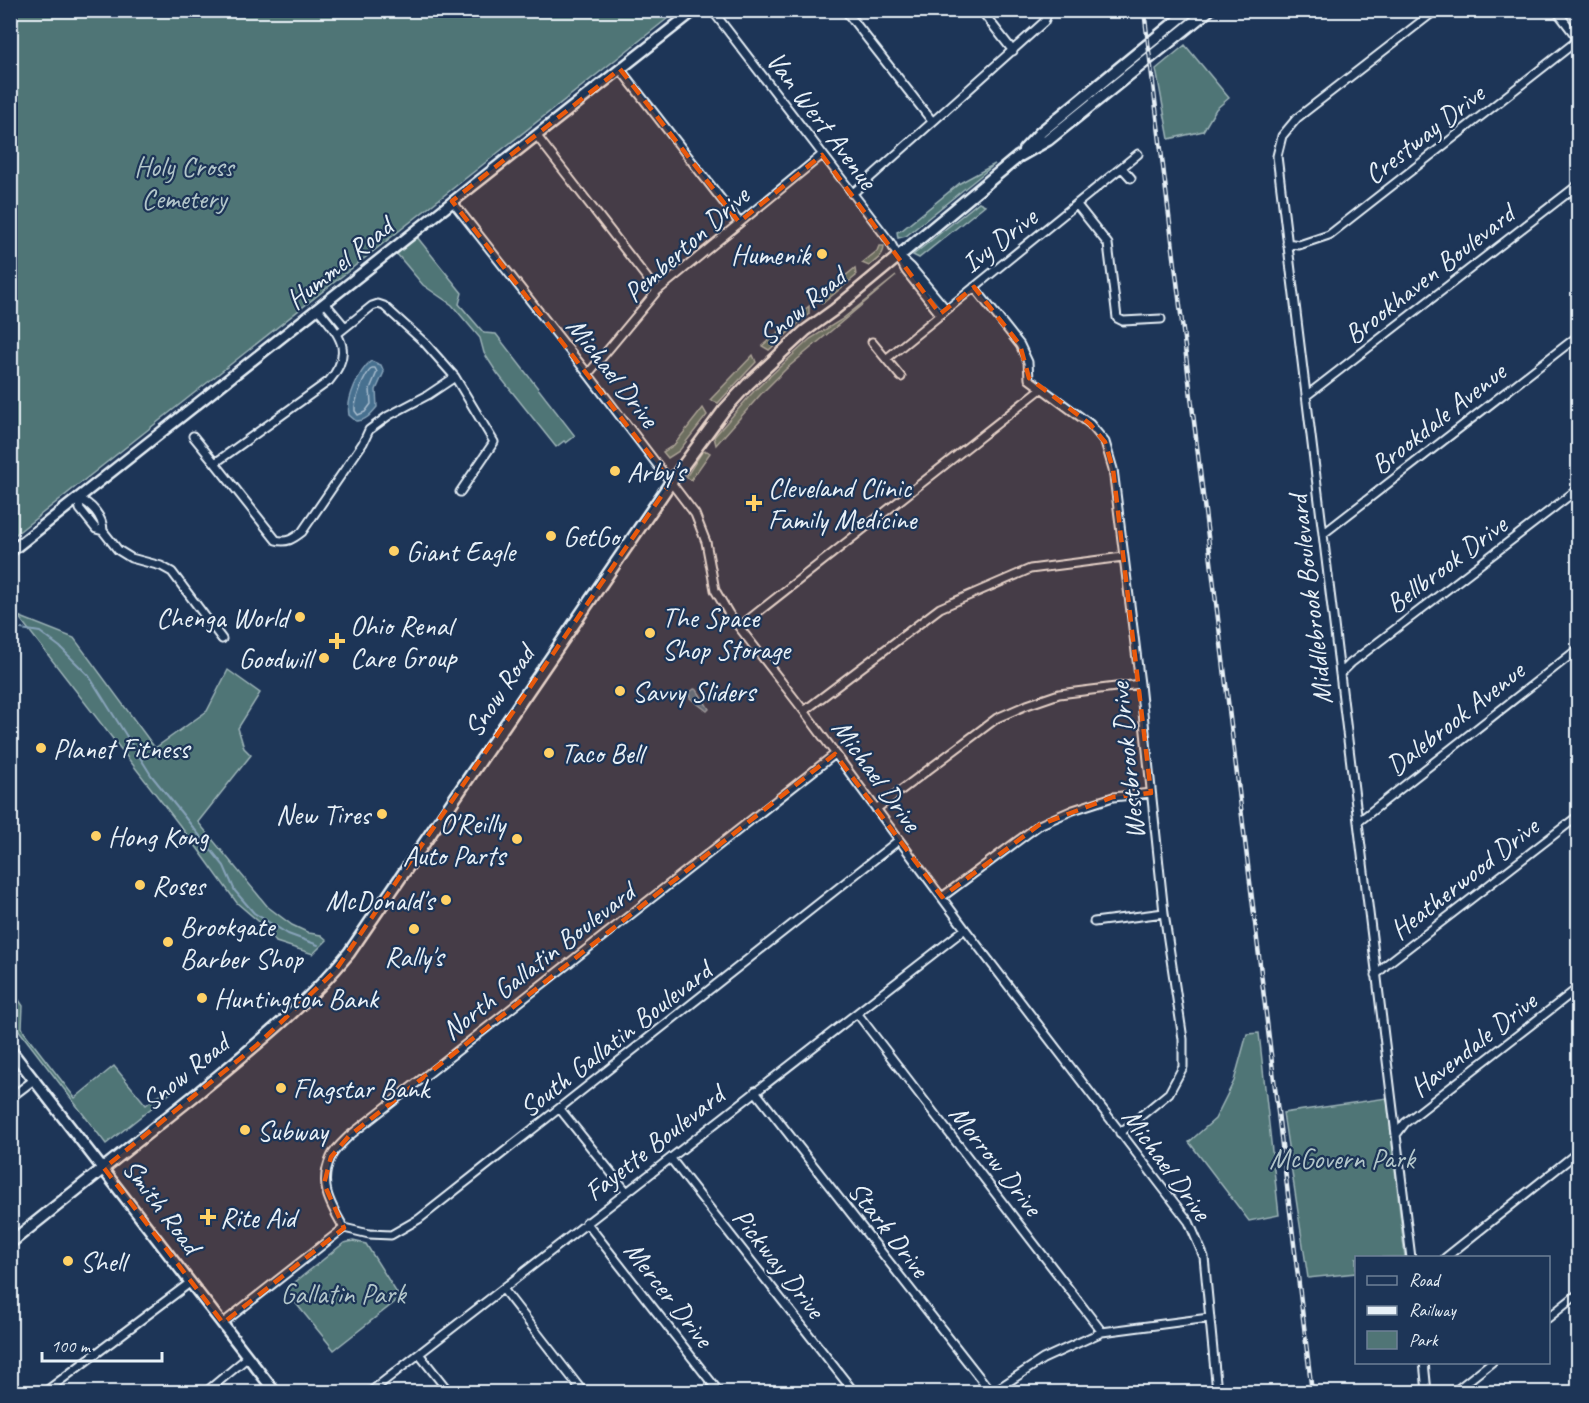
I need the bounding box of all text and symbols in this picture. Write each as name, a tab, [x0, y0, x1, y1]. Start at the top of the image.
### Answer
street label: Van Wert Avenue	[759, 44, 886, 197]
street label: Crestway Drive	[1357, 75, 1493, 192]
park label: Holy Cross Cemetery	[134, 149, 236, 216]
street label: Pemberton Drive	[616, 177, 758, 310]
street label: Brookhaven Boulevard	[1337, 194, 1524, 351]
street label: Ivy Drive	[954, 198, 1045, 280]
street label: Hummel Road	[278, 207, 403, 317]
place label: Humenik	[731, 237, 812, 272]
marker: Humenik	[815, 247, 829, 261]
street label: Snow Road	[751, 257, 856, 353]
street label: Michael Drive	[559, 310, 668, 436]
street label: Brookdale Avenue	[1363, 353, 1514, 482]
place label: Arby's	[627, 454, 688, 489]
marker: Arby's	[608, 464, 622, 478]
place label: Cleveland Clinic Family Medicine	[768, 470, 918, 537]
street label: Middlebrook Boulevard	[1279, 489, 1340, 707]
marker: Cleveland Clinic Family Medicine	[745, 494, 763, 512]
street label: Bellbrook Drive	[1379, 506, 1515, 621]
place label: GetGo	[563, 519, 622, 554]
marker: GetGo	[544, 529, 558, 543]
place label: Giant Eagle	[406, 534, 517, 569]
marker: Giant Eagle	[387, 544, 401, 558]
place label: Chenga World	[156, 600, 292, 635]
place label: The Space Shop Storage	[662, 600, 792, 667]
place label: Ohio Renal Care Group	[350, 608, 459, 675]
marker: Chenga World	[293, 610, 307, 624]
marker: The Space Shop Storage	[643, 626, 657, 640]
marker: Ohio Renal Care Group	[328, 632, 346, 650]
street label: Snow Road	[456, 635, 545, 744]
place label: Goodwill	[238, 641, 317, 676]
marker: Goodwill	[317, 651, 331, 665]
street label: Dalebrook Avenue	[1379, 652, 1533, 783]
place label: Savvy Sliders	[632, 674, 758, 709]
street label: Westbrook Drive	[1101, 679, 1153, 841]
marker: Savvy Sliders	[613, 684, 627, 698]
street label: Michael Drive	[825, 712, 931, 840]
place label: Planet Fitness	[53, 731, 191, 766]
place label: Taco Bell	[561, 736, 648, 771]
marker: Planet Fitness	[34, 741, 48, 755]
marker: Taco Bell	[542, 746, 556, 760]
place label: New Tires	[276, 797, 372, 832]
place label: O'Reilly Auto Parts	[403, 806, 507, 873]
marker: New Tires	[375, 807, 389, 821]
street label: Heatherwood Drive	[1383, 808, 1547, 947]
place label: Hong Kong	[108, 819, 209, 854]
marker: Hong Kong	[89, 829, 103, 843]
marker: O'Reilly Auto Parts	[510, 832, 524, 846]
place label: Roses	[152, 868, 207, 903]
street label: North Gallatin Boulevard	[434, 872, 645, 1047]
marker: Roses	[133, 878, 147, 892]
place label: McDonald's	[325, 883, 436, 918]
marker: McDonald's	[439, 893, 453, 907]
place label: Brookgate Barber Shop	[180, 909, 304, 976]
marker: Rally's	[407, 922, 421, 936]
marker: Brookgate Barber Shop	[161, 935, 175, 949]
place label: Rally's	[385, 939, 446, 974]
street label: South Gallatin Boulevard	[512, 951, 721, 1125]
place label: Huntington Bank	[214, 981, 380, 1016]
street label: Havendale Drive	[1403, 982, 1545, 1104]
marker: Huntington Bank	[195, 991, 209, 1005]
street label: Snow Road	[134, 1023, 239, 1118]
place label: Flagstar Bank	[293, 1071, 432, 1106]
street label: Fayette Boulevard	[577, 1075, 734, 1208]
marker: Flagstar Bank	[274, 1081, 288, 1095]
street label: Morrow Drive	[942, 1097, 1051, 1224]
street label: Michael Drive	[1115, 1101, 1221, 1229]
place label: Subway	[257, 1113, 330, 1148]
marker: Subway	[238, 1123, 252, 1137]
park label: McGovern Park	[1269, 1141, 1416, 1176]
street label: Smith Road	[115, 1152, 211, 1263]
street label: Stark Drive	[841, 1174, 939, 1286]
place label: Rite Aid	[220, 1200, 300, 1235]
street label: Pickway Drive	[725, 1201, 834, 1327]
marker: Rite Aid	[201, 1210, 215, 1224]
street label: Mercer Drive	[617, 1234, 723, 1356]
place label: Shell	[80, 1244, 131, 1279]
marker: Shell	[61, 1254, 75, 1268]
legend	[1355, 1256, 1550, 1364]
text: Road	[1409, 1269, 1442, 1291]
park label: Gallatin Park	[281, 1276, 407, 1311]
text: Railway	[1409, 1299, 1457, 1321]
scale bar	[42, 1325, 162, 1363]
text: Park	[1409, 1329, 1439, 1351]
text: 100 m	[51, 1335, 92, 1357]

